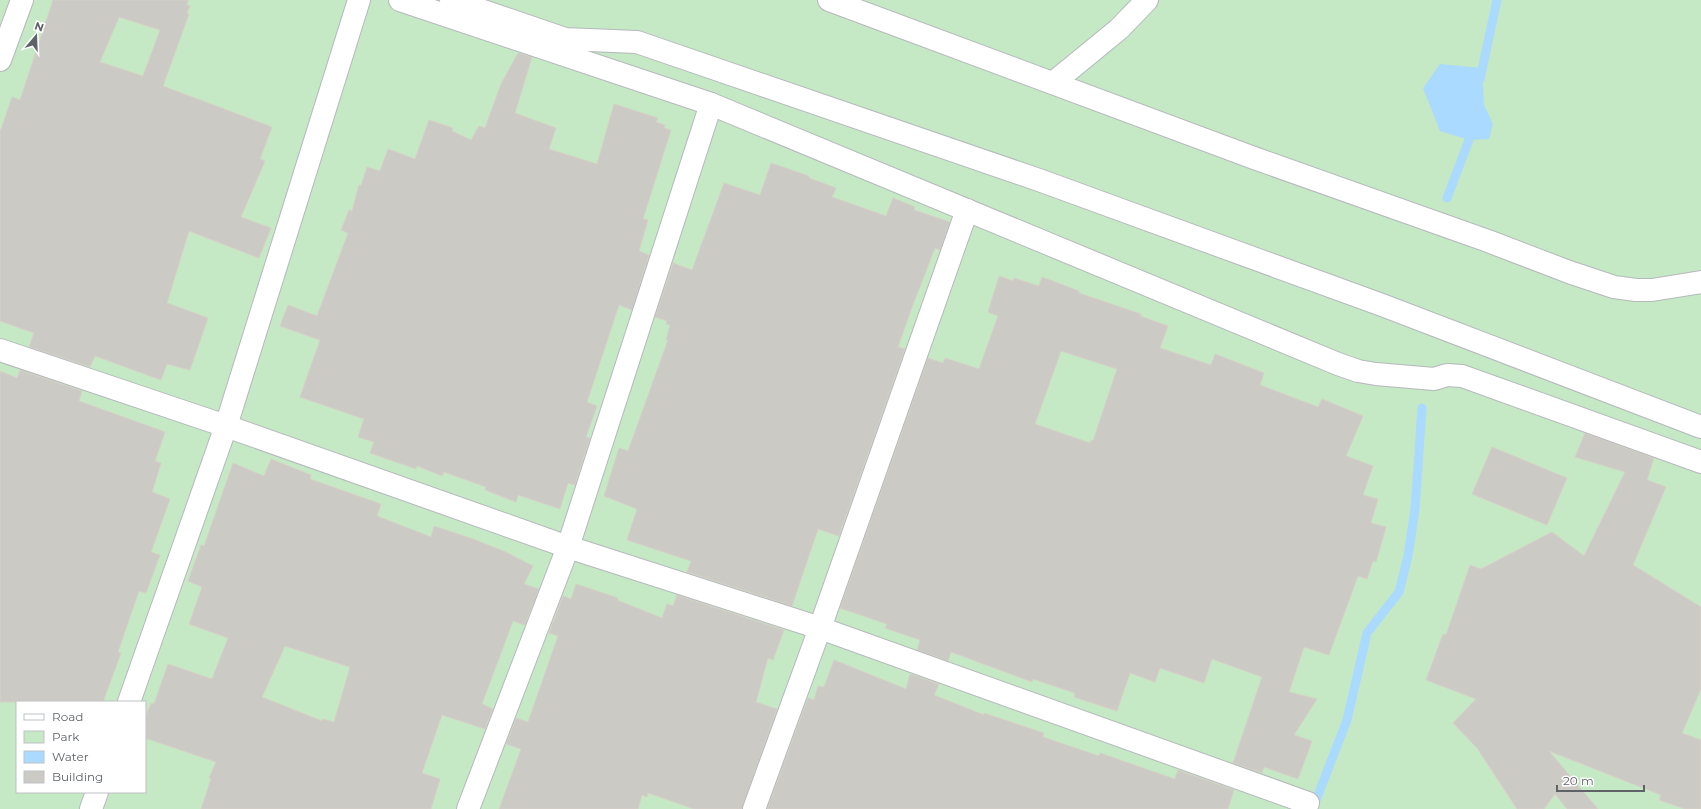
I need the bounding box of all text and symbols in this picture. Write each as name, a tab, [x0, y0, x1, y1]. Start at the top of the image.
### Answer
north arrow	[16, 16, 56, 56]
text: N	[33, 18, 46, 35]
legend	[16, 701, 146, 793]
text: Road	[52, 709, 83, 724]
text: Park	[52, 729, 80, 744]
text: Water	[52, 749, 89, 764]
scale bar	[1557, 767, 1644, 793]
text: Building	[52, 769, 103, 784]
text: 20 m	[1563, 773, 1594, 788]

